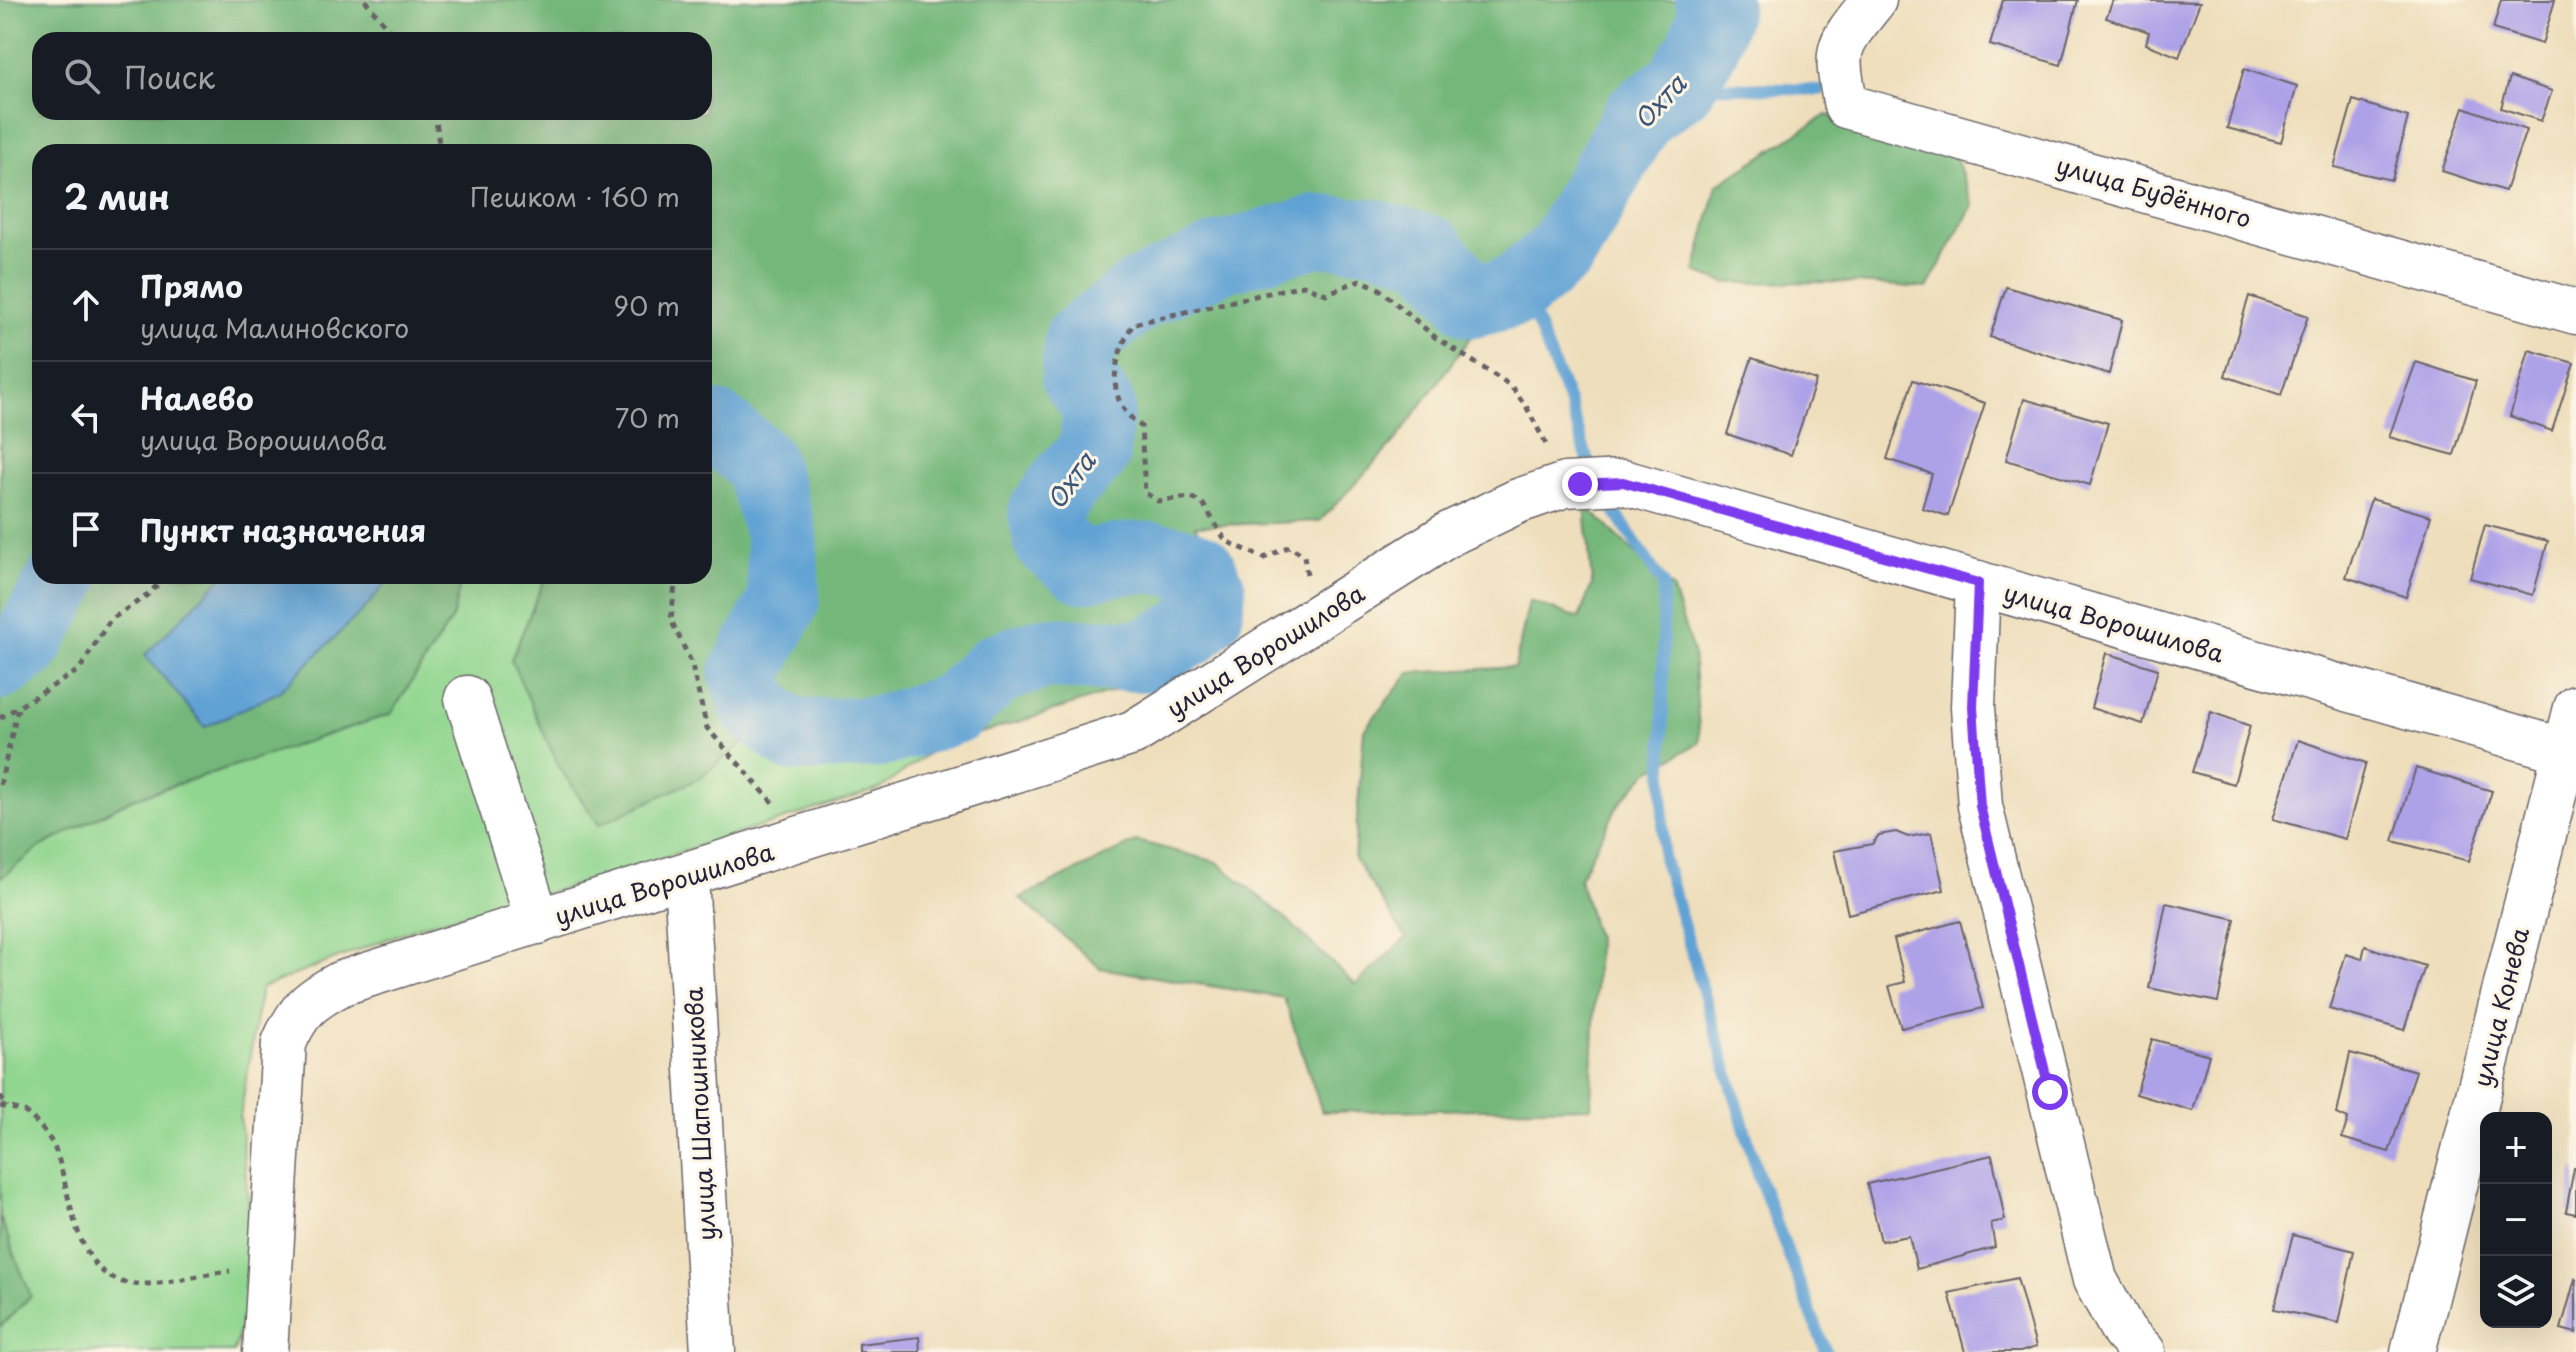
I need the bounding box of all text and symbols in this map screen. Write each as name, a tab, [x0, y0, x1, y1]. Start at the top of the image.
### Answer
search box	[32, 32, 712, 120]
icon: search	[60, 54, 104, 98]
text: Поиск	[124, 54, 215, 99]
water label: Охта	[1623, 64, 1695, 137]
street label: улица Будённого	[2052, 146, 2256, 236]
text: 2 мин	[64, 170, 170, 222]
text: Пешком · 160 m	[470, 177, 680, 216]
text: Прямо	[140, 263, 243, 308]
icon: ahead	[64, 283, 108, 327]
text: 90 m	[613, 286, 680, 325]
text: улица Малиновского	[140, 308, 409, 347]
text: Налево	[140, 375, 254, 420]
icon: left	[64, 395, 108, 439]
text: 70 m	[615, 398, 680, 437]
text: улица Ворошилова	[140, 420, 386, 459]
water label: Охта	[1036, 443, 1104, 517]
route end	[1562, 466, 1598, 502]
icon: arrive	[64, 507, 108, 551]
text: Пункт назначения	[140, 507, 426, 552]
street label: улица Ворошилова	[2000, 573, 2228, 671]
street label: улица Ворошилова	[1159, 574, 1371, 725]
street label: улица Ворошилова	[550, 833, 778, 933]
street label: улица Конева	[2463, 923, 2537, 1091]
street label: улица Шапошникова	[674, 986, 724, 1242]
route start	[2032, 1074, 2068, 1110]
map controls	[2480, 1112, 2552, 1328]
button: +	[2480, 1112, 2552, 1184]
button: −	[2480, 1184, 2552, 1256]
button: layers	[2480, 1256, 2552, 1328]

